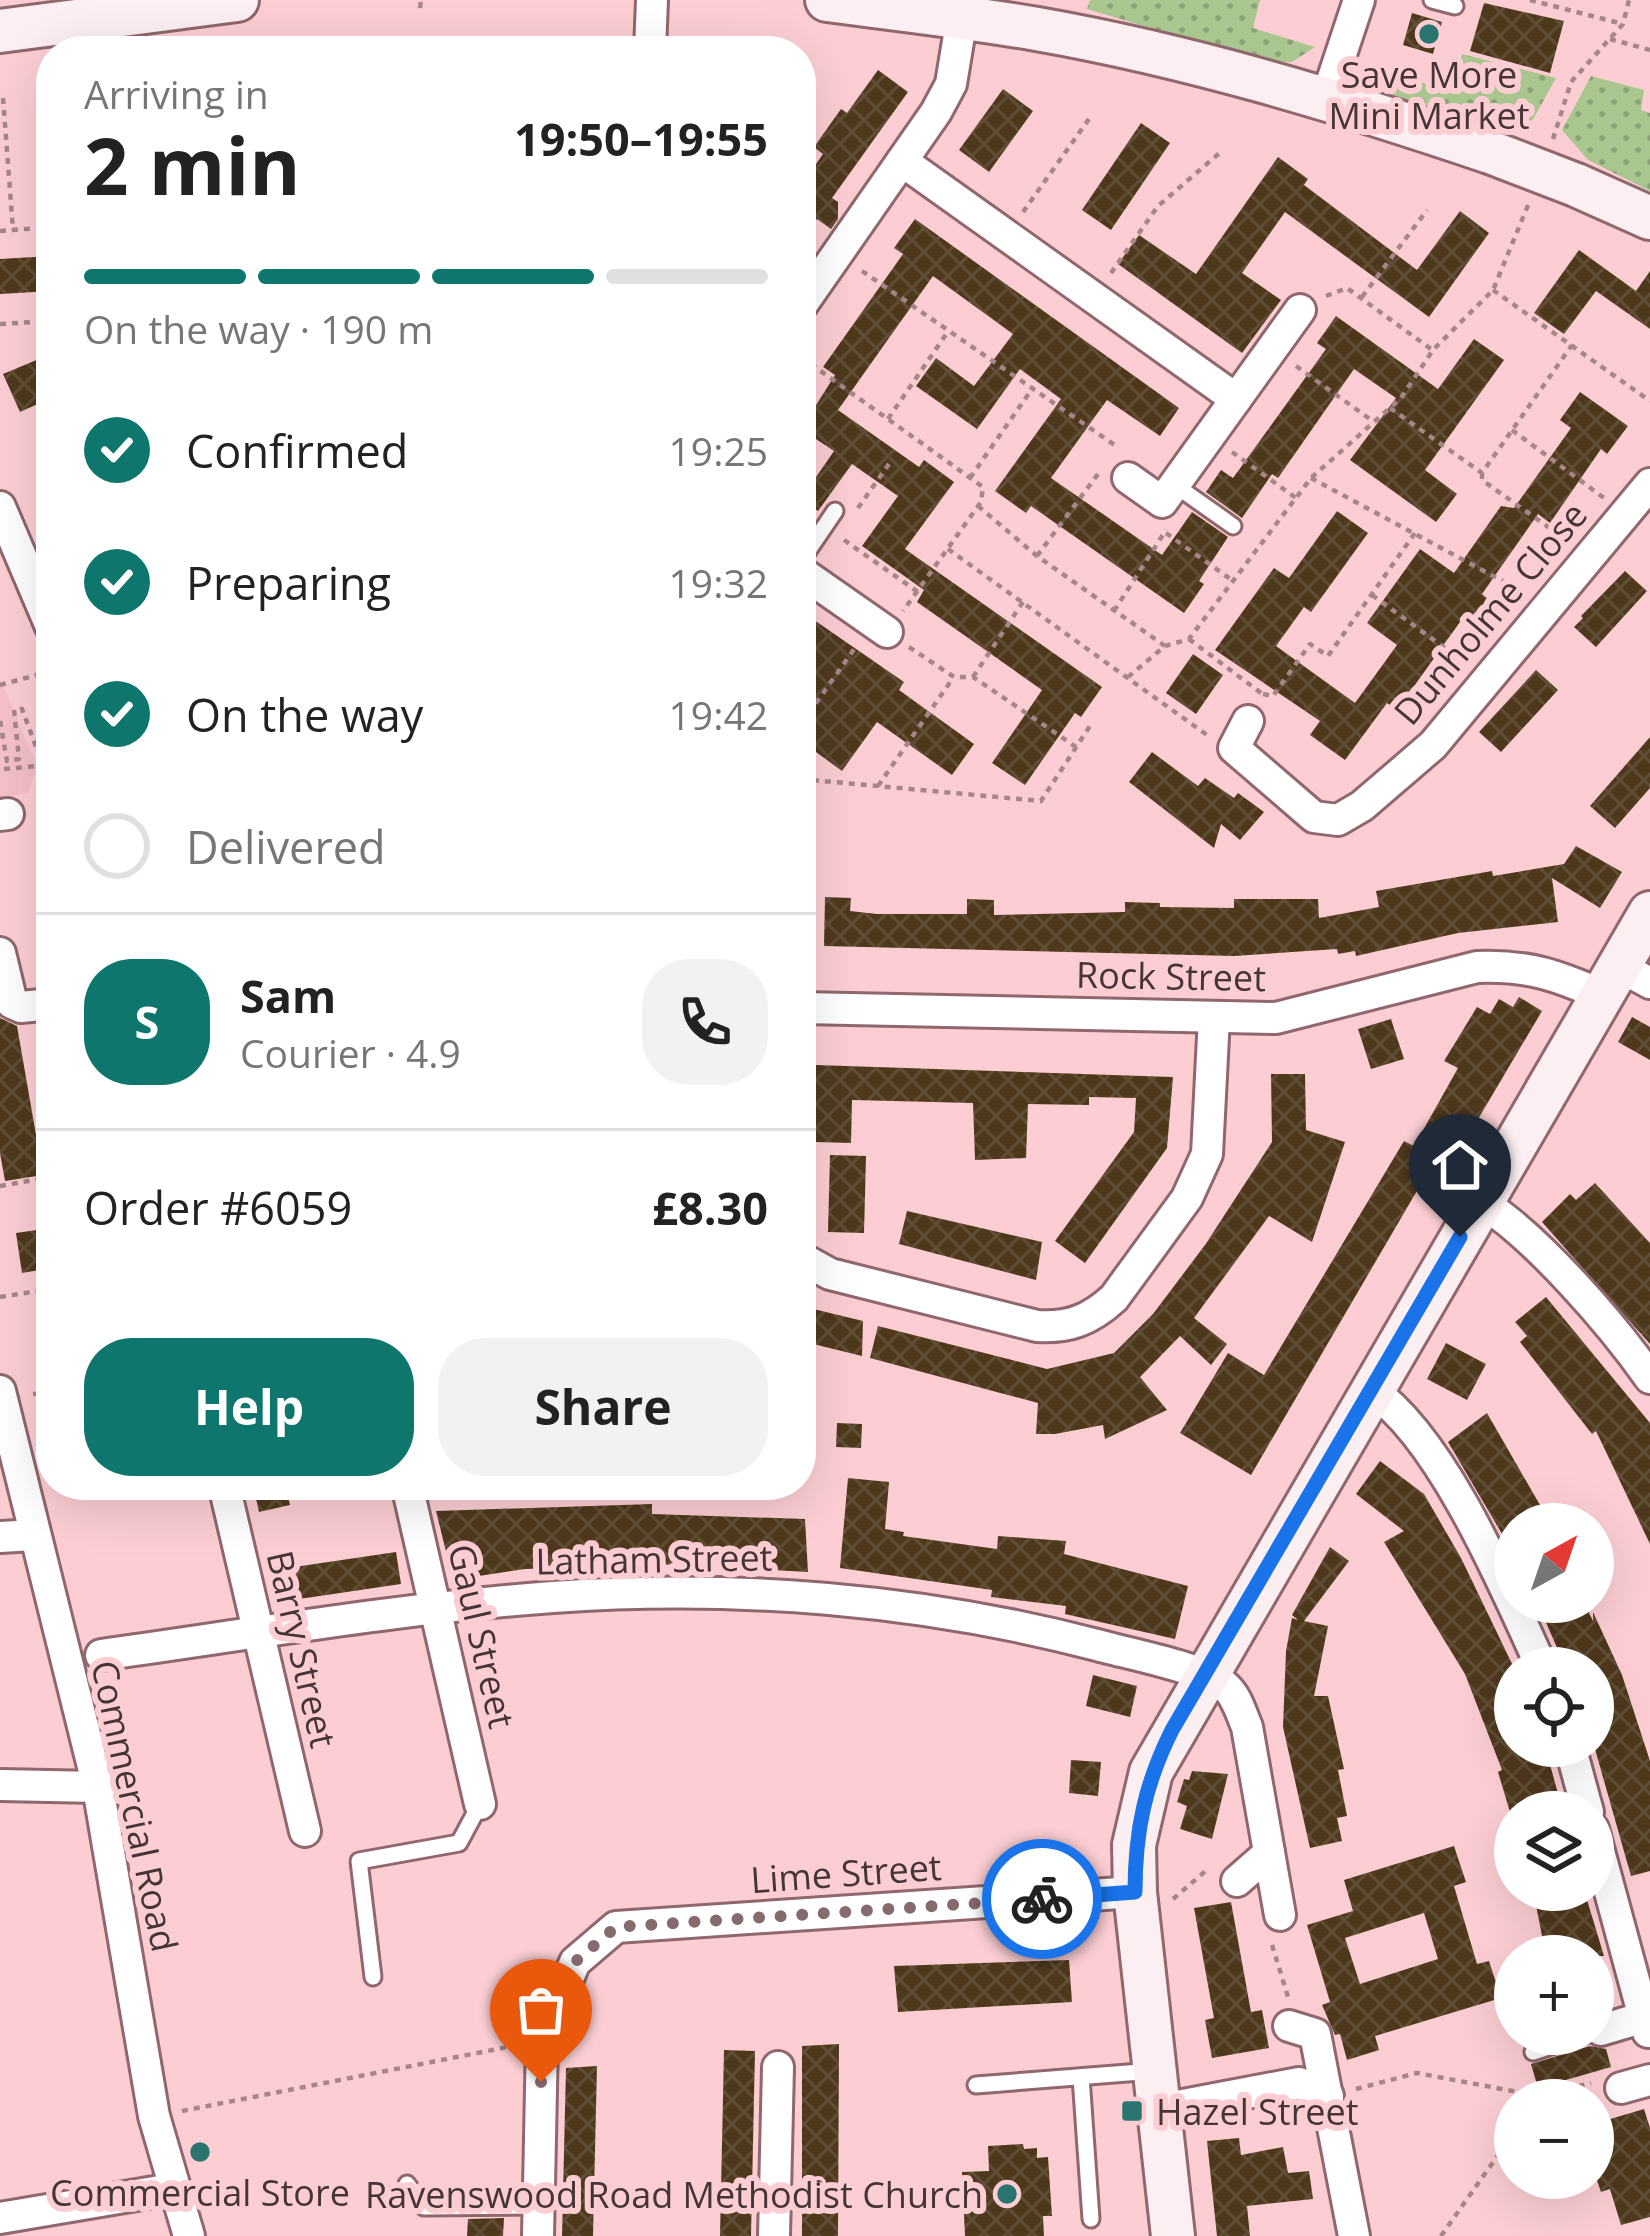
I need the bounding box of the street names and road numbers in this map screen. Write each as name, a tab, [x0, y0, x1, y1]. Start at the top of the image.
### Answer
street label: Dunholme Close	[1382, 491, 1598, 735]
street label: Rock Street	[1076, 950, 1266, 1002]
street label: Latham Street	[535, 1532, 773, 1586]
street label: Gaul Street	[437, 1539, 527, 1733]
street label: Barry Street	[256, 1546, 348, 1752]
street label: Commercial Road	[80, 1656, 190, 1956]
street label: Lime Street	[749, 1842, 943, 1904]

